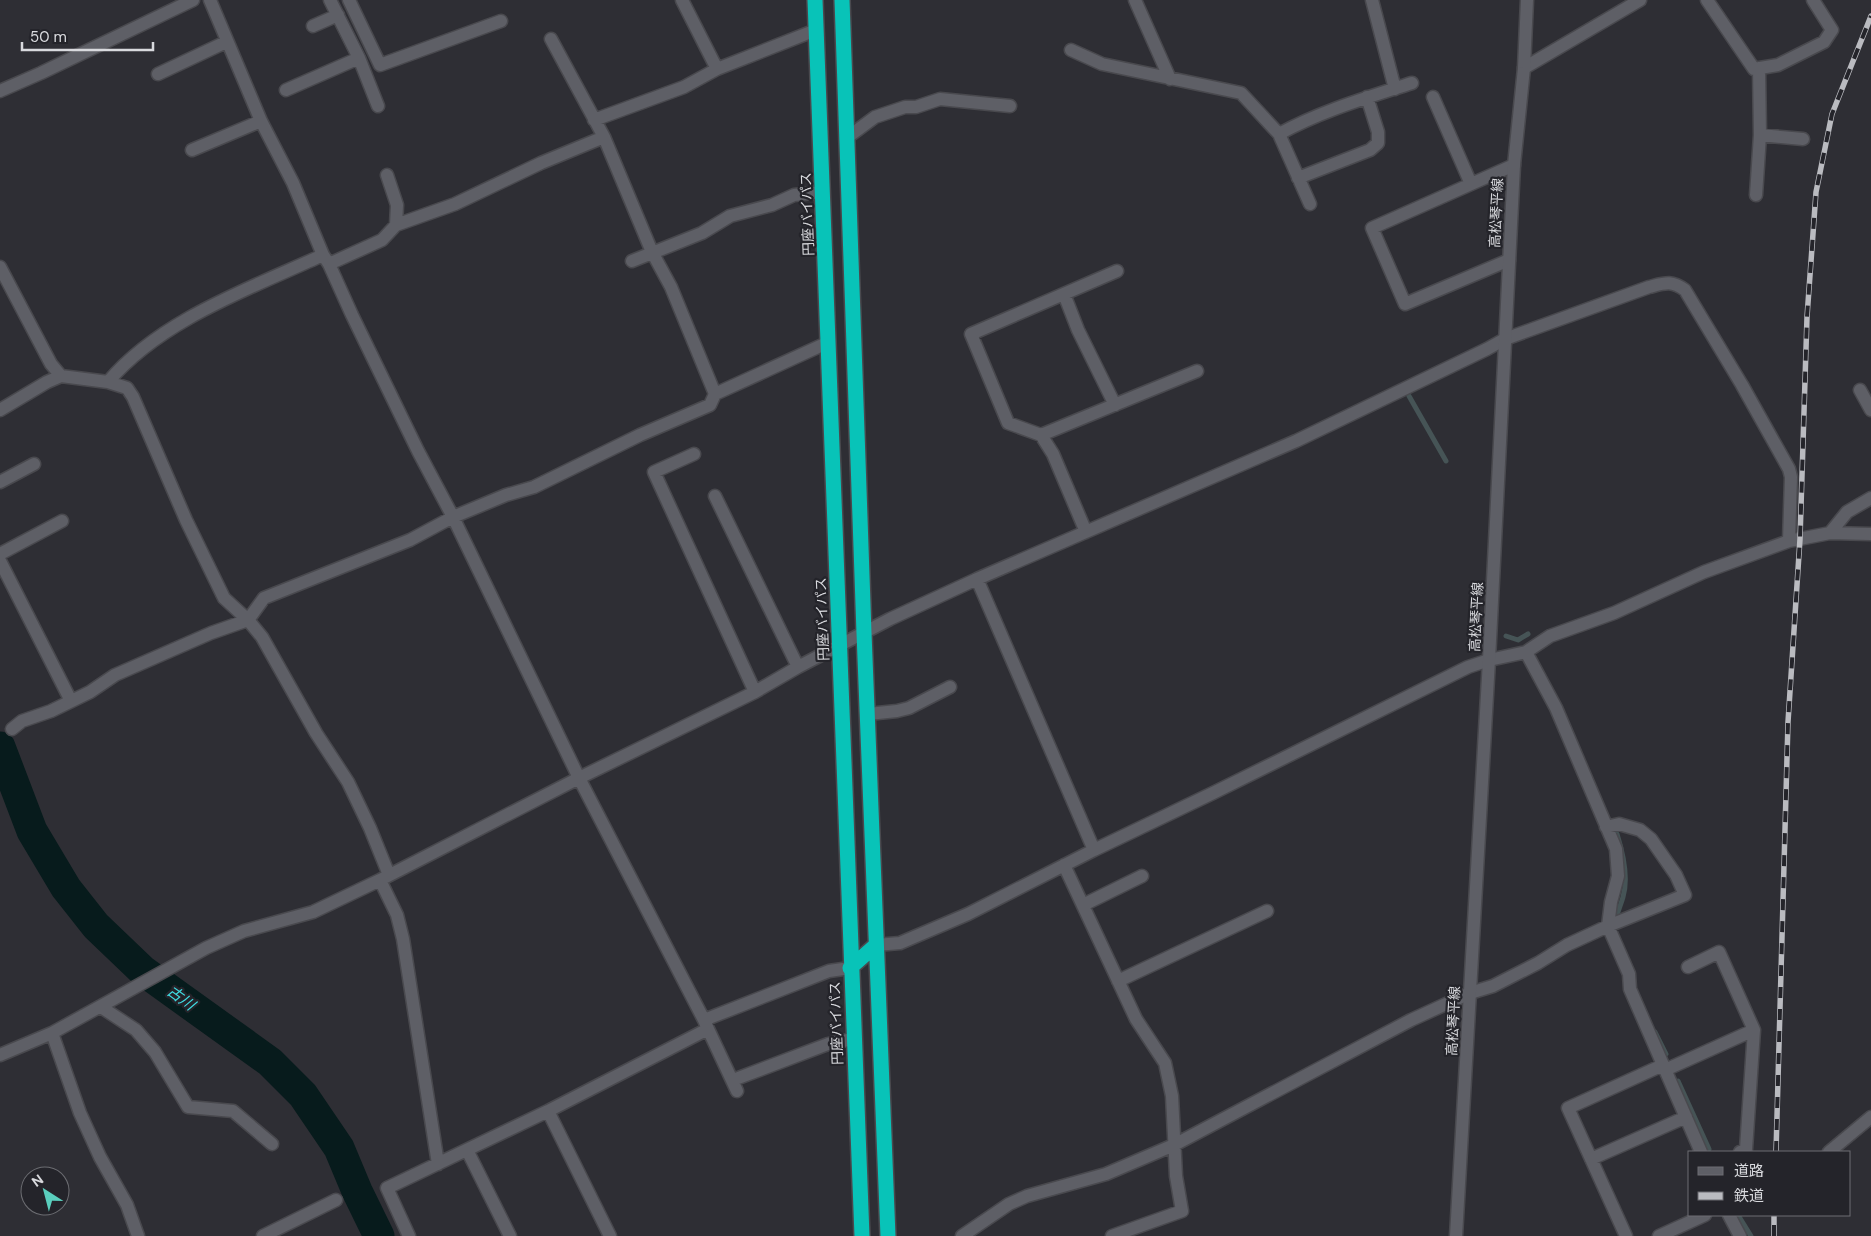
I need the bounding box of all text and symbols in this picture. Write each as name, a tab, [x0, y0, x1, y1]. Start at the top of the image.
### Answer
scale bar	[22, 20, 154, 52]
text: 50 m	[30, 27, 67, 47]
street label: 円座バイパス	[797, 172, 817, 256]
street label: 高松琴平線	[1485, 178, 1507, 248]
street label: 円座バイパス	[812, 577, 832, 661]
street label: 高松琴平線	[1465, 582, 1487, 652]
water label: 古川	[163, 981, 201, 1016]
street label: 円座バイパス	[826, 981, 846, 1065]
street label: 高松琴平線	[1442, 986, 1464, 1056]
legend	[1688, 1151, 1851, 1216]
text: 道路	[1734, 1161, 1764, 1181]
north arrow	[20, 1166, 70, 1216]
text: N	[28, 1170, 47, 1191]
text: 鉄道	[1734, 1186, 1764, 1206]

